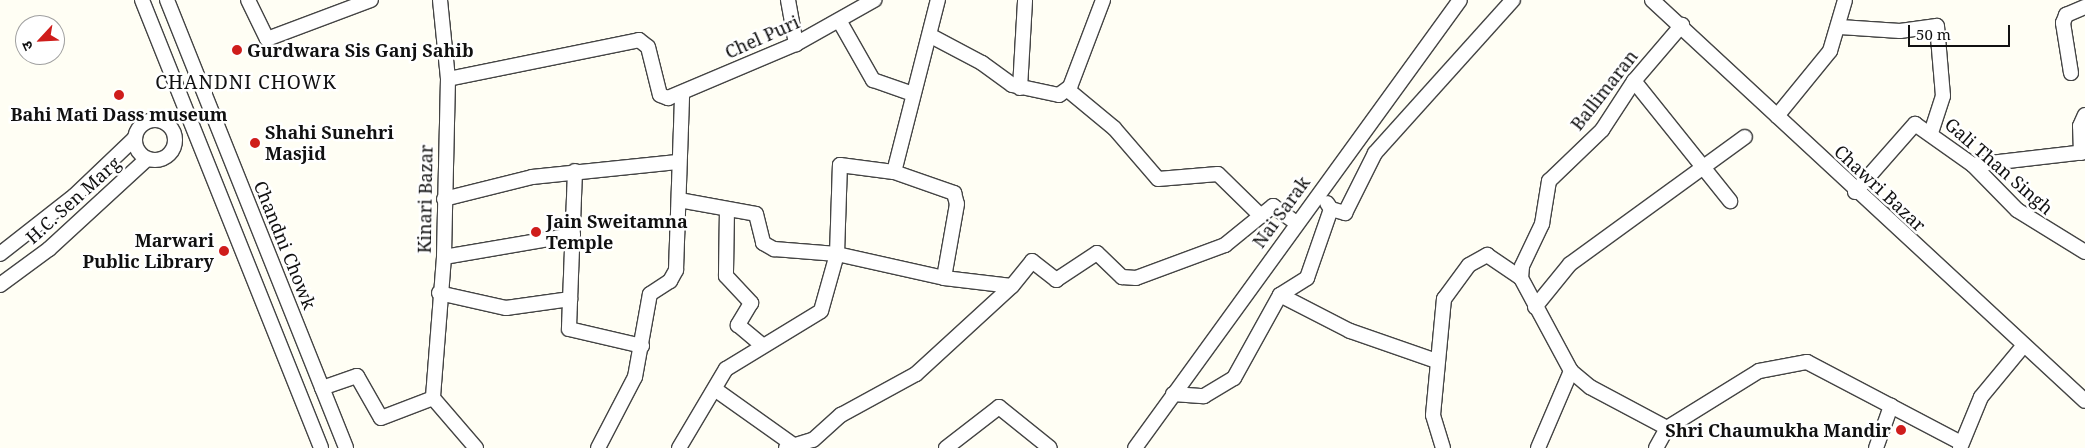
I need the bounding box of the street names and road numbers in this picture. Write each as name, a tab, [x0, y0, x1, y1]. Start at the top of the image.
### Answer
street label: Chel Puri	[722, 11, 802, 63]
street label: Ballimaran	[1566, 46, 1642, 134]
street label: Gali Than Singh	[1941, 113, 2057, 219]
street label: Chawri Bazar	[1830, 140, 1930, 236]
street label: Kinari Bazar	[413, 144, 437, 254]
street label: H.C. Sen Marg	[21, 152, 125, 248]
street label: Nai Sarak	[1248, 172, 1314, 252]
street label: Chandni Chowk	[249, 178, 321, 312]

